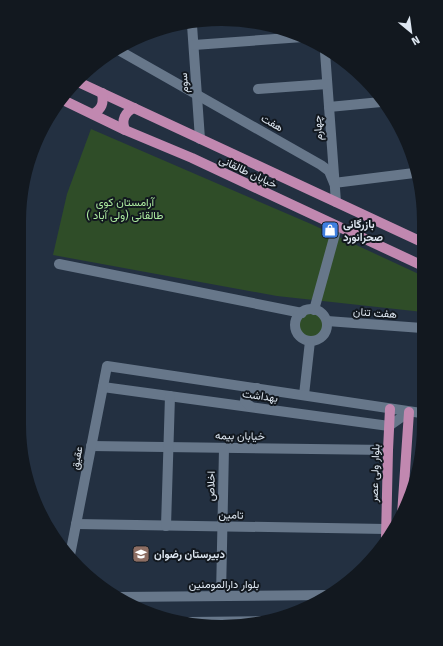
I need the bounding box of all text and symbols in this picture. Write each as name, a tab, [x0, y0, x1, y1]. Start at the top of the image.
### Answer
north arrow	[391, 12, 431, 52]
text: N	[409, 33, 422, 48]
street label: سوم	[177, 72, 192, 93]
street label: هفت	[259, 112, 286, 135]
street label: چهارم	[311, 115, 326, 141]
street label: خیابان طالقانی	[217, 153, 279, 191]
park label: آرامستان کوی طالقانی (ولی آباد )	[87, 196, 163, 222]
place label: بازرگانی صحرانورد	[343, 218, 383, 244]
shop icon: بازرگانی صحرانورد	[320, 220, 340, 240]
street label: هفت تنان	[353, 305, 398, 321]
street label: بهداشت	[241, 387, 279, 405]
street label: خیابان بیمه	[215, 429, 265, 443]
street label: بلوار ولی عصر	[367, 444, 383, 503]
street label: عقیق	[68, 445, 86, 471]
street label: اخلاص	[204, 471, 218, 501]
street label: تامین	[219, 508, 244, 522]
school or university icon: دبیرستان رضوان	[131, 544, 151, 564]
place label: دبیرستان رضوان	[154, 548, 225, 561]
street label: بلوار دارالمومنین	[189, 578, 259, 591]

